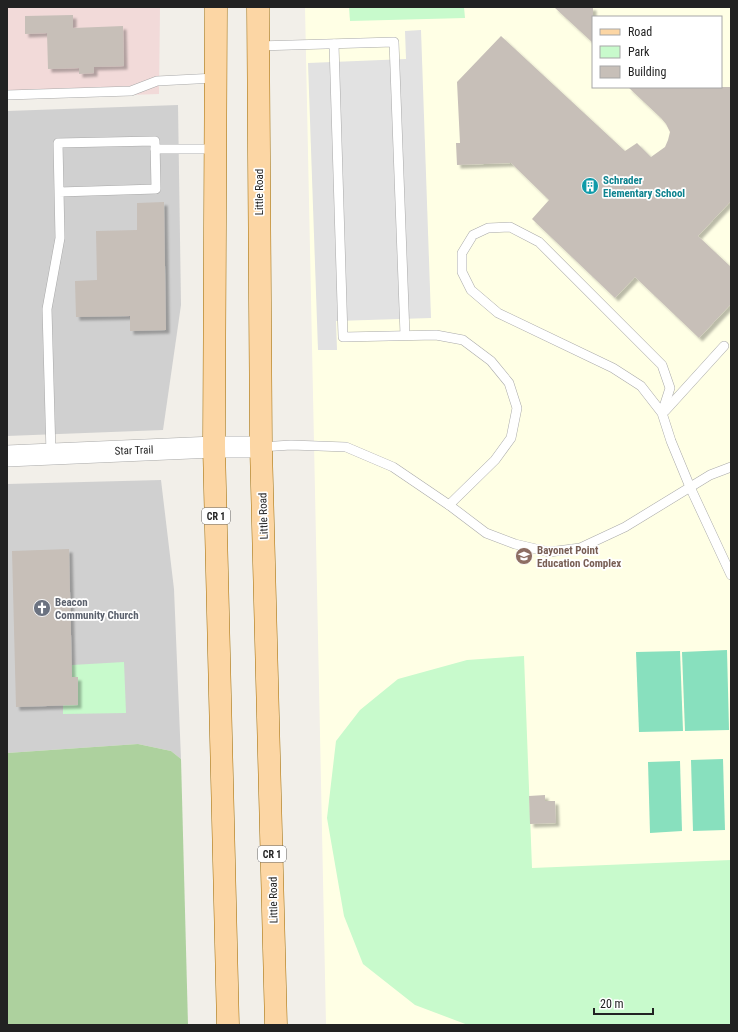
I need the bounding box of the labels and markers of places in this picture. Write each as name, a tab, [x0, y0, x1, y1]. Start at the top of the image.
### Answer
place label: Schrader Elementary School	[603, 174, 685, 200]
building icon: Schrader Elementary School	[580, 176, 600, 196]
place label: Bayonet Point Education Complex	[537, 544, 621, 570]
school or university icon: Bayonet Point Education Complex	[514, 546, 534, 566]
place label: Beacon Community Church	[55, 596, 139, 622]
church icon: Beacon Community Church	[32, 598, 52, 618]

